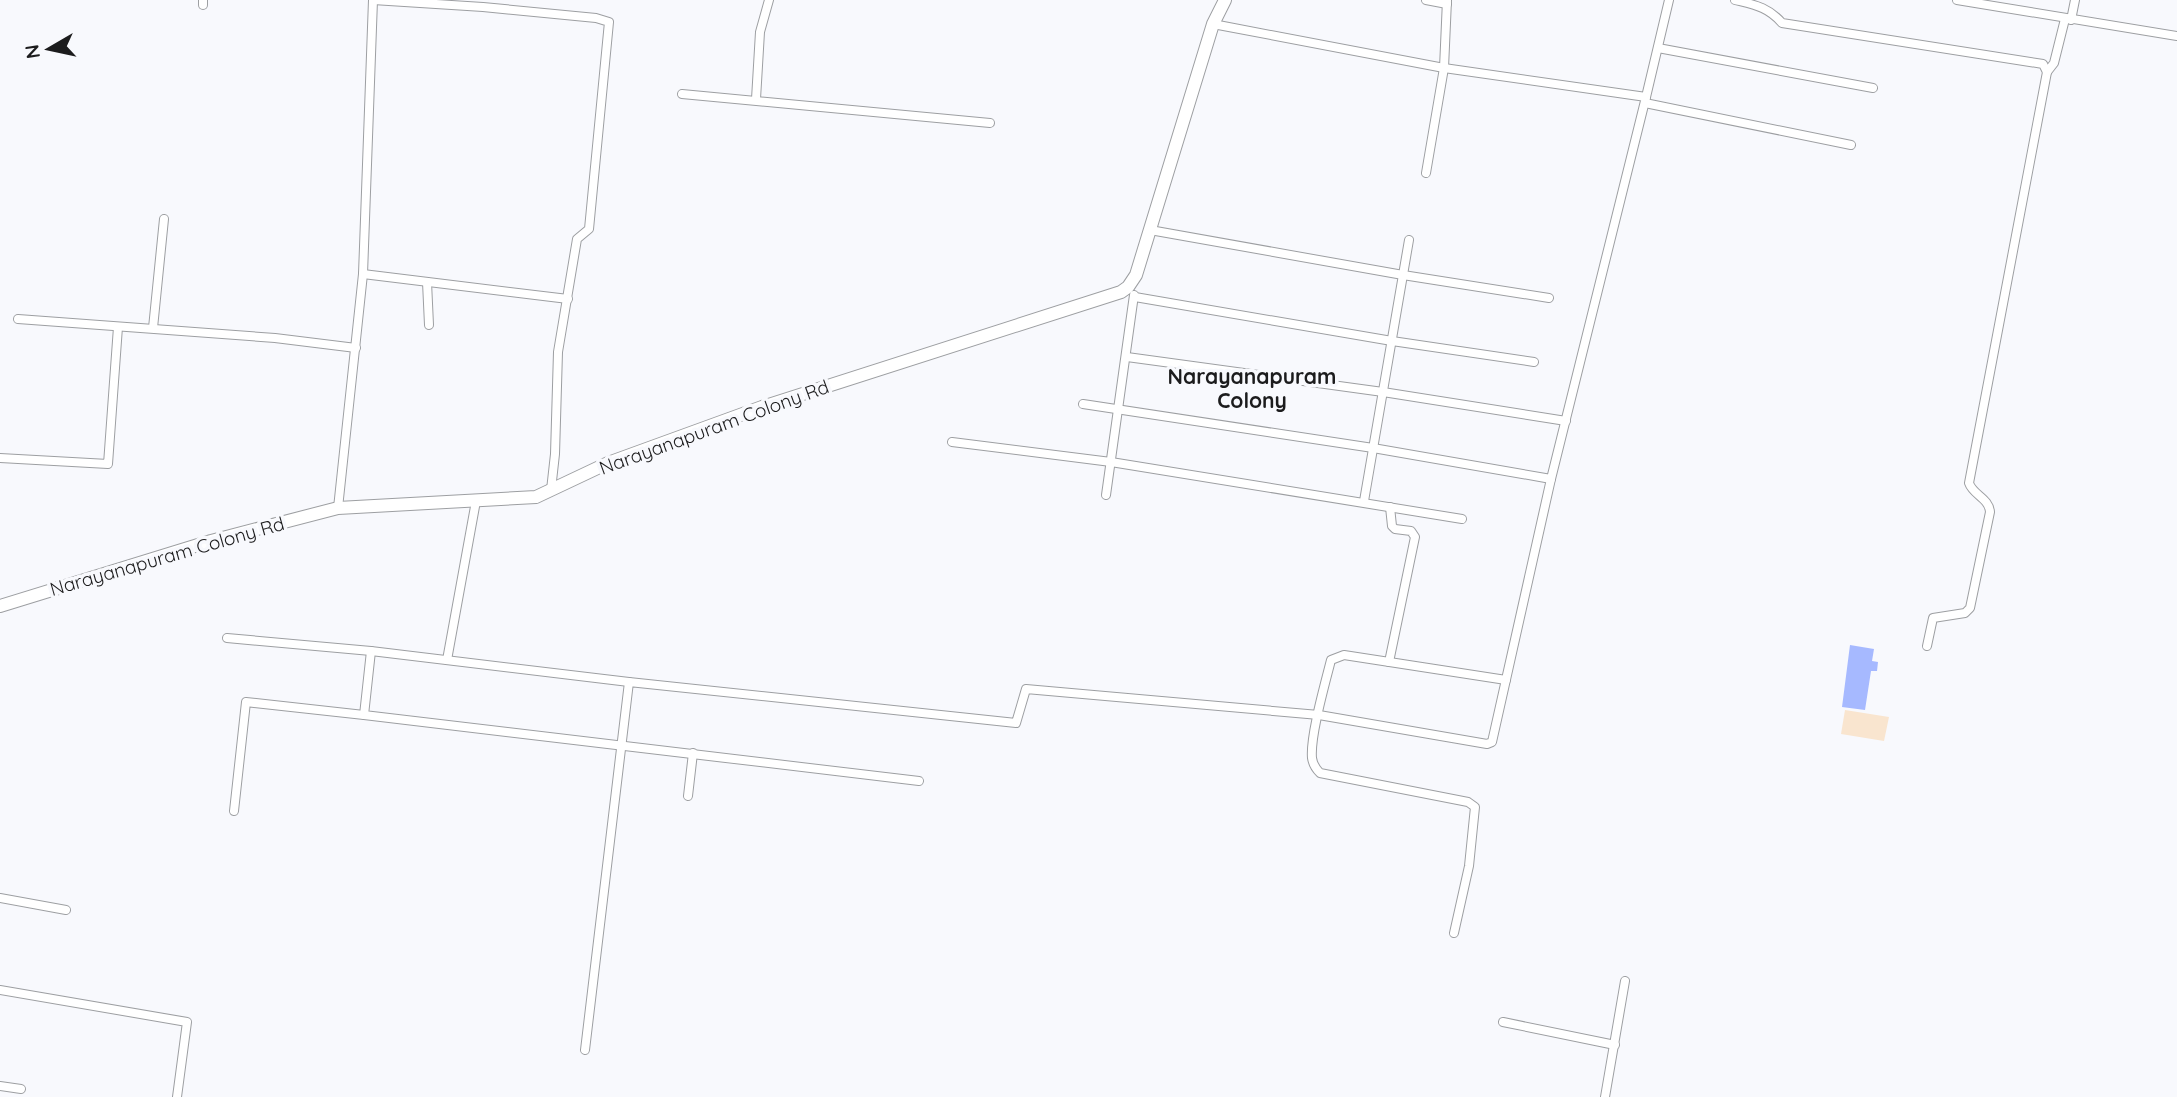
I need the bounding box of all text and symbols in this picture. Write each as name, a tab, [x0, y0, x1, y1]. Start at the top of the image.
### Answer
north arrow	[14, 14, 84, 84]
text: N	[19, 43, 45, 60]
district label: Narayanapuram Colony	[1168, 363, 1336, 413]
street label: Narayanapuram Colony Rd	[596, 374, 832, 480]
street label: Narayanapuram Colony Rd	[47, 511, 287, 601]

